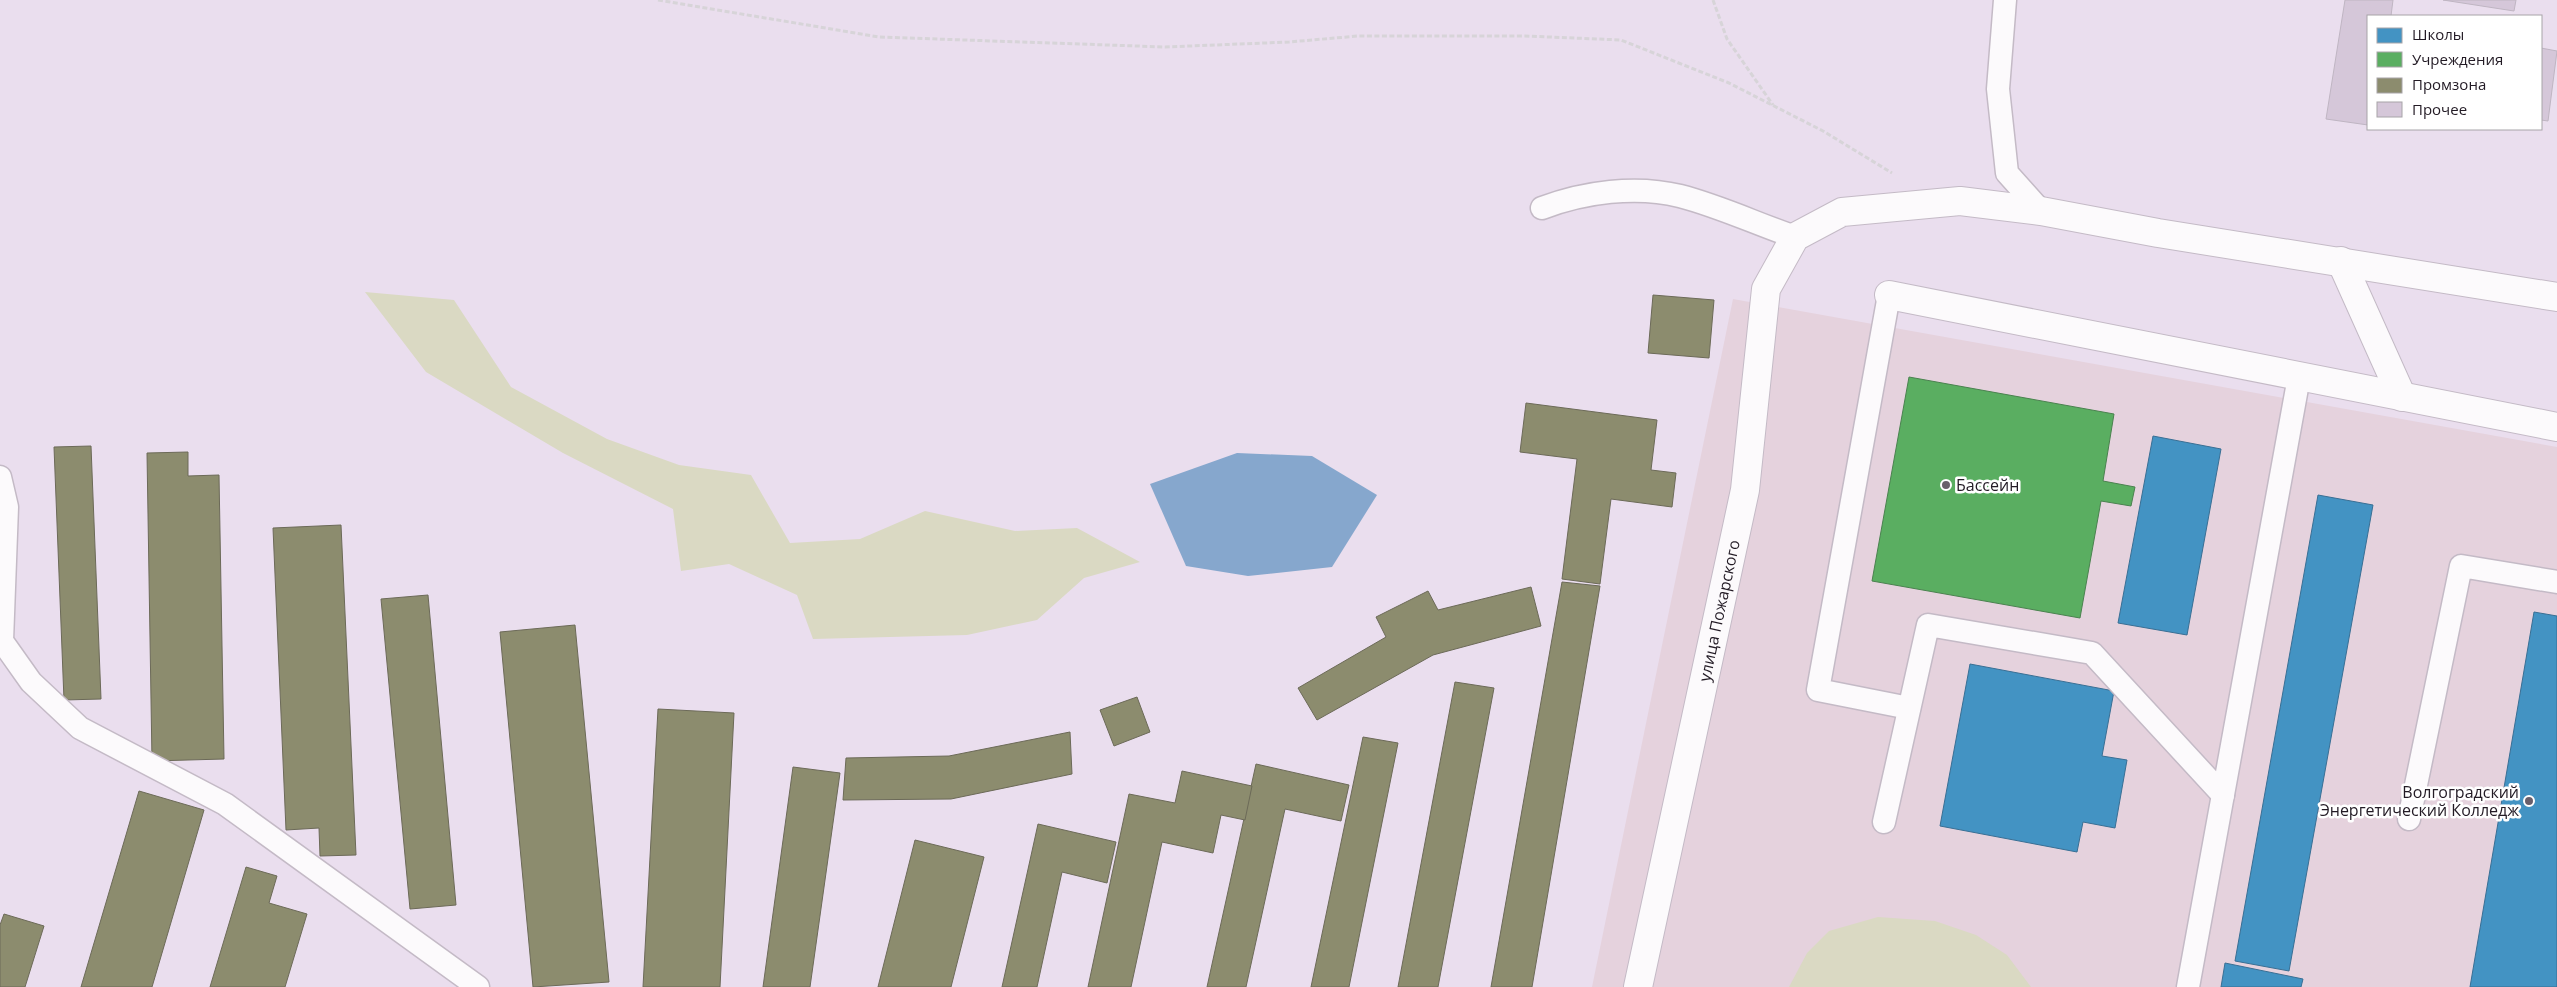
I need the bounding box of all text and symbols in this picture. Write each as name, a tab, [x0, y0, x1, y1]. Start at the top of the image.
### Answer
legend	[2367, 15, 2542, 130]
text: Школы	[2412, 24, 2464, 44]
text: Учреждения	[2412, 49, 2503, 69]
text: Промзона	[2412, 74, 2486, 94]
text: Прочее	[2412, 99, 2467, 119]
place label: Бассейн	[1956, 474, 2019, 496]
marker: Бассейн	[1940, 479, 1952, 491]
street label: улица Пожарского	[1693, 538, 1745, 683]
place label: Волгоградский Энергетический Колледж	[2320, 781, 2519, 821]
marker: Волгоградский Энергетический Колледж	[2523, 795, 2535, 807]

